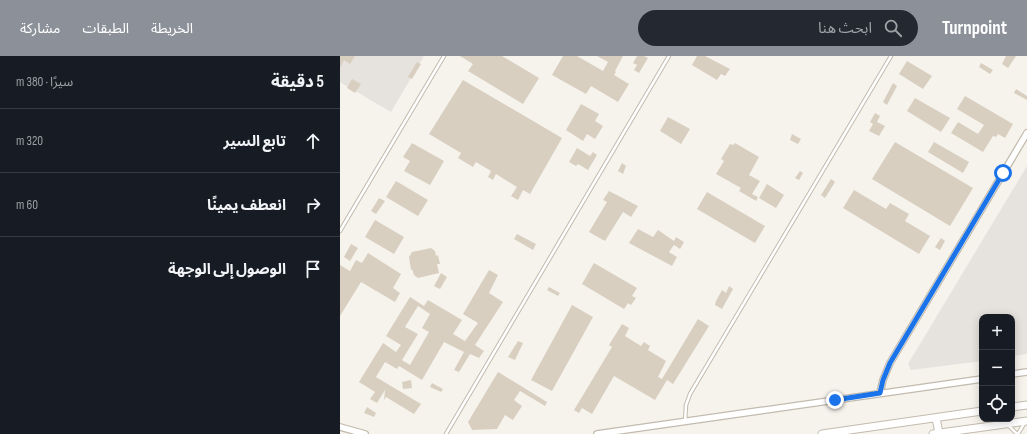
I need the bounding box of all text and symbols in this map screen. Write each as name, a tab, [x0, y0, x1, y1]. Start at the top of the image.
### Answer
search box	[638, 10, 918, 46]
icon: search	[882, 17, 904, 39]
text: Turnpoint	[942, 17, 1007, 40]
text: ابحث هنا	[818, 19, 872, 38]
text: مشاركة	[20, 20, 60, 37]
text: الطبقات	[82, 20, 129, 37]
text: الخريطة	[151, 20, 193, 37]
text: 5 دقيقة	[271, 72, 324, 92]
text: سيرًا · 380 m	[16, 74, 73, 90]
icon: ahead	[302, 130, 324, 152]
text: تابع السير	[223, 132, 286, 151]
text: 320 m	[16, 133, 43, 149]
route start	[994, 164, 1012, 182]
icon: right	[302, 194, 324, 216]
text: انعطف يمينًا	[207, 196, 286, 215]
text: 60 m	[16, 197, 38, 213]
icon: arrive	[302, 258, 324, 280]
text: الوصول إلى الوجهة	[168, 260, 286, 279]
map controls	[979, 314, 1015, 422]
button: +	[979, 314, 1015, 350]
button: −	[979, 350, 1015, 386]
button: locate	[979, 386, 1015, 422]
route end	[826, 391, 844, 409]

